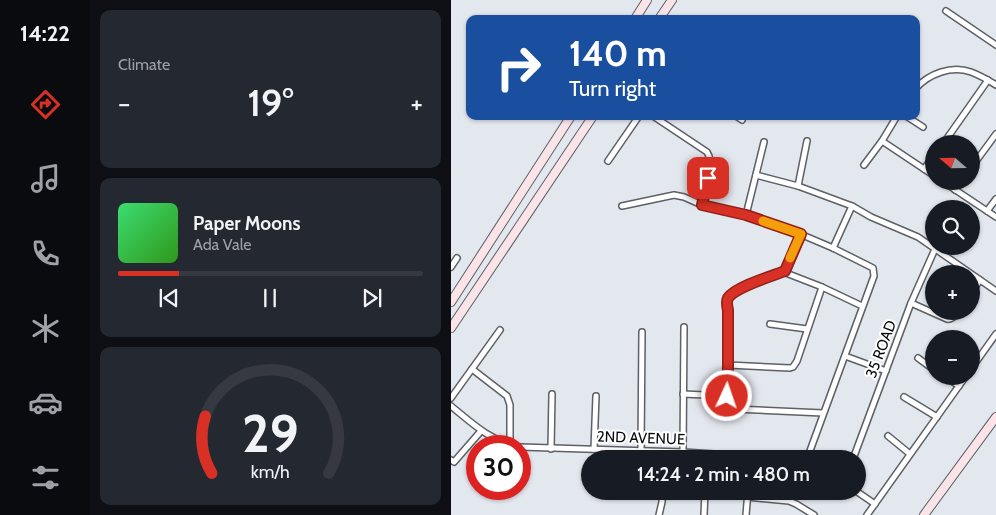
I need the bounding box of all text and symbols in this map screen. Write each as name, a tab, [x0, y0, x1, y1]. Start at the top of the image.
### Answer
text: 14:22	[20, 20, 70, 47]
text: 140 m	[569, 32, 667, 75]
icon: right	[486, 35, 551, 100]
text: Climate	[118, 55, 170, 74]
text: Turn right	[569, 75, 656, 102]
text: 19°	[248, 79, 293, 126]
text: −	[118, 86, 130, 120]
text: +	[411, 86, 423, 120]
icon: directions	[28, 87, 63, 122]
north arrow	[925, 135, 980, 190]
map controls	[925, 135, 980, 385]
pin	[687, 157, 729, 199]
icon: music	[28, 161, 63, 196]
icon: arrive	[694, 164, 722, 192]
button: search	[925, 200, 980, 255]
text: Paper Moons	[193, 212, 301, 235]
text: Ada Vale	[193, 235, 252, 254]
icon: phone	[28, 236, 63, 271]
button: +	[925, 265, 980, 320]
icon: previous	[155, 284, 183, 312]
icon: pause	[256, 284, 284, 312]
icon: next	[358, 284, 386, 312]
icon: climate	[28, 311, 63, 346]
street label: 35 ROAD	[862, 318, 900, 380]
button: −	[925, 330, 980, 385]
position arrow	[700, 369, 752, 421]
icon: car	[28, 385, 63, 420]
text: 29	[242, 402, 299, 465]
street label: 2ND AVENUE	[597, 427, 685, 449]
speed limit sign: 30	[466, 435, 531, 500]
icon: filters	[28, 460, 63, 495]
text: km/h	[251, 461, 290, 482]
text: 14:24 · 2 min · 480 m	[637, 463, 810, 486]

